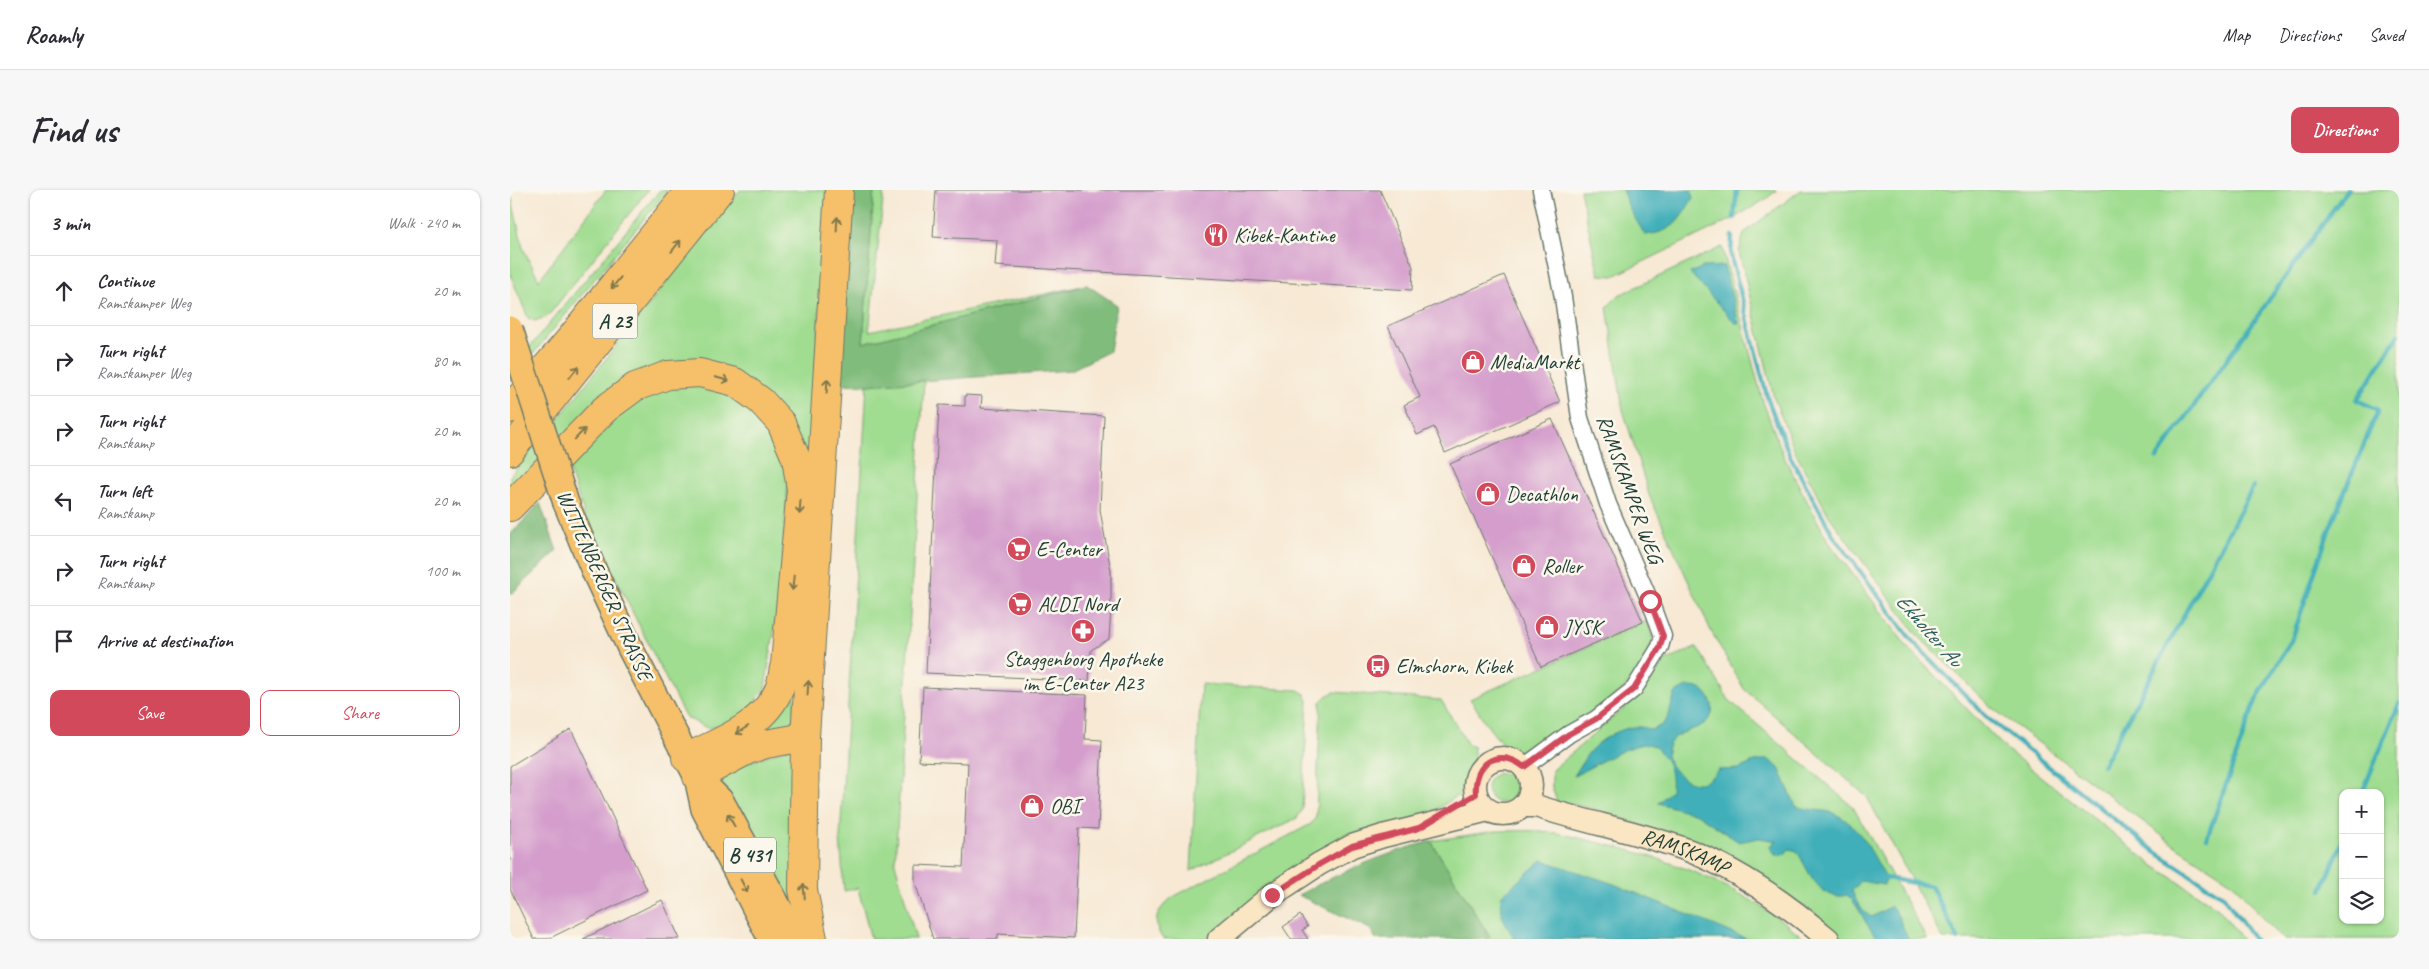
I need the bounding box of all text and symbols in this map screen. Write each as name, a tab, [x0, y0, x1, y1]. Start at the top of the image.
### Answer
text: Roamly	[25, 20, 82, 50]
text: Map	[2223, 24, 2250, 46]
text: Directions	[2278, 24, 2341, 46]
text: Saved	[2369, 24, 2404, 46]
button: Directions	[2291, 107, 2399, 153]
text: Find us	[30, 108, 117, 153]
text: 3 min	[50, 210, 90, 236]
text: Walk · 240 m	[388, 213, 460, 233]
one-way arrow	[832, 216, 841, 232]
restaurant icon: Kibek-Kantine	[1203, 222, 1229, 248]
place label: Kibek-Kantine	[1234, 222, 1336, 248]
one-way arrow	[670, 240, 681, 253]
text: Continue	[97, 269, 154, 293]
one-way arrow	[610, 276, 621, 289]
icon: ahead	[50, 277, 78, 305]
text: 20 m	[433, 281, 460, 301]
text: Ramskamper Weg	[97, 293, 192, 313]
road number: A 23	[592, 304, 638, 338]
text: Turn right	[97, 339, 164, 363]
icon: right	[50, 347, 78, 375]
shop icon: MediaMarkt	[1460, 349, 1486, 375]
place label: MediaMarkt	[1490, 349, 1581, 375]
text: 80 m	[433, 351, 460, 371]
text: Ramskamper Weg	[97, 363, 192, 383]
one-way arrow	[568, 366, 579, 379]
one-way arrow	[713, 374, 729, 384]
one-way arrow	[823, 378, 832, 394]
text: Turn right	[97, 409, 164, 433]
street label: RAMSKAMPER WEG	[1591, 411, 1670, 570]
icon: right	[50, 417, 78, 445]
text: 20 m	[433, 421, 460, 441]
one-way arrow	[574, 428, 586, 441]
text: Ramskamp	[97, 433, 154, 453]
text: Turn left	[97, 479, 152, 503]
shop icon: Decathlon	[1475, 481, 1501, 507]
place label: Decathlon	[1506, 481, 1578, 507]
street label: WITTENBERGER STRASSE	[551, 486, 660, 686]
icon: left	[50, 487, 78, 515]
text: 20 m	[433, 491, 460, 511]
one-way arrow	[795, 498, 804, 514]
text: Ramskamp	[97, 503, 154, 523]
supermarket icon: E-Center	[1006, 536, 1032, 562]
place label: E-Center	[1036, 536, 1103, 562]
text: Turn right	[97, 549, 164, 573]
shop icon: Roller	[1511, 553, 1537, 579]
place label: Roller	[1542, 553, 1583, 579]
icon: right	[50, 557, 78, 585]
text: 100 m	[426, 561, 460, 581]
text: Ramskamp	[97, 573, 154, 593]
one-way arrow	[788, 575, 798, 591]
water label: Ekholter Au	[1890, 588, 1970, 675]
route start	[1639, 590, 1662, 613]
supermarket icon: ALDI Nord	[1007, 591, 1033, 617]
place label: ALDI Nord	[1038, 591, 1122, 617]
shop icon: JYSK	[1534, 614, 1560, 640]
place label: JYSK	[1563, 614, 1606, 640]
pharmacy icon: Staggenborg Apotheke im E-Center A23	[1070, 618, 1096, 644]
icon: arrive	[50, 627, 78, 655]
text: Arrive at destination	[97, 629, 233, 653]
place label: Staggenborg Apotheke im E-Center A23	[1004, 646, 1163, 696]
bus stop icon: Elmshorn, Kibek	[1365, 653, 1391, 679]
place label: Elmshorn, Kibek	[1396, 653, 1514, 679]
one-way arrow	[803, 680, 813, 696]
button: Save	[50, 690, 250, 736]
button: Share	[260, 690, 460, 736]
one-way arrow	[736, 725, 750, 735]
map controls	[2339, 789, 2384, 924]
button: +	[2339, 789, 2384, 834]
shop icon: OBI	[1019, 793, 1045, 819]
place label: OBI	[1050, 793, 1084, 819]
one-way arrow	[726, 812, 736, 827]
street label: RAMSKAMP	[1638, 823, 1736, 882]
button: −	[2339, 834, 2384, 879]
road number: B 431	[724, 838, 776, 872]
one-way arrow	[739, 878, 749, 893]
button: layers	[2339, 879, 2384, 924]
one-way arrow	[799, 884, 809, 900]
route end	[1261, 884, 1284, 907]

